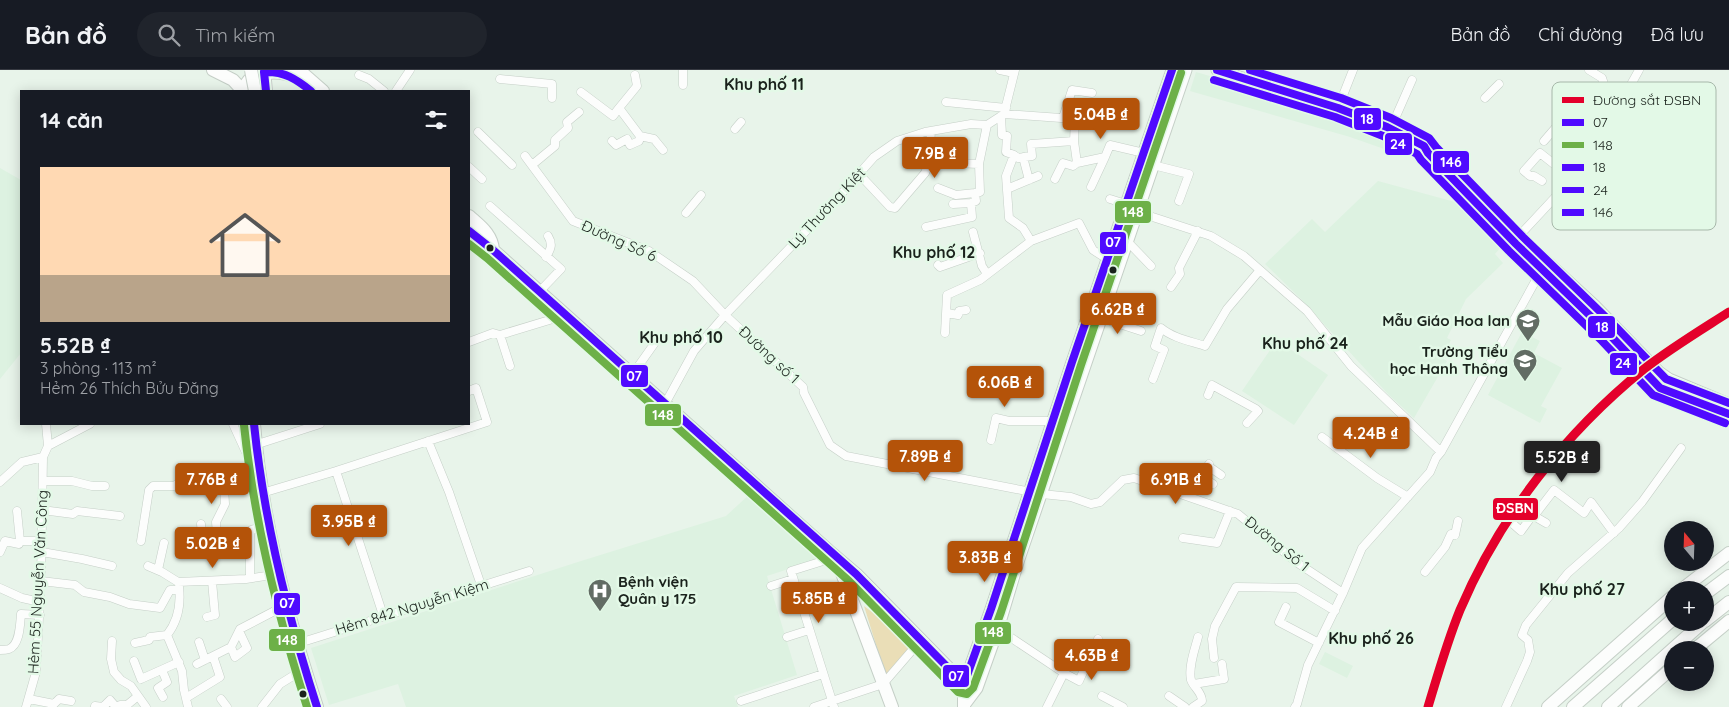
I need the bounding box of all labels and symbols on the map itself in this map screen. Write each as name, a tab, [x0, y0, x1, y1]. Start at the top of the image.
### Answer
district label: Khu phố 11	[724, 74, 804, 94]
legend	[1552, 82, 1716, 230]
text: Đường sắt ĐSBN	[1593, 91, 1701, 109]
pin: 5.04B ₫	[1055, 98, 1147, 140]
line badge: 18	[1353, 107, 1382, 131]
text: 18	[1360, 110, 1374, 128]
text: 07	[1593, 113, 1608, 131]
line badge: 24	[1384, 132, 1413, 156]
text: 24	[1390, 135, 1406, 153]
pin: 7.9B ₫	[894, 136, 976, 179]
text: 148	[1593, 136, 1613, 154]
line badge: 146	[1432, 150, 1470, 174]
text: 146	[1440, 153, 1462, 171]
text: 18	[1593, 158, 1606, 176]
street label: Lý Thường Kiệt	[784, 163, 869, 252]
text: 24	[1593, 181, 1608, 199]
line badge: 148	[1114, 200, 1152, 224]
text: 148	[1122, 203, 1144, 221]
text: 146	[1593, 203, 1613, 221]
street label: Đường Số 6	[579, 216, 660, 266]
line badge: 07	[1099, 231, 1127, 255]
text: 07	[1105, 233, 1121, 251]
district label: Khu phố 12	[893, 242, 975, 262]
unlabelled marker	[485, 243, 495, 253]
unlabelled marker	[1108, 265, 1118, 275]
pin: 6.62B ₫	[1072, 292, 1164, 335]
school or university icon: Mẫu Giáo Hoa lan	[1515, 308, 1541, 342]
place label: Mẫu Giáo Hoa lan	[1382, 311, 1510, 330]
line badge: 18	[1587, 315, 1616, 339]
text: 18	[1595, 318, 1609, 336]
street label: Đường số 1	[735, 322, 804, 388]
district label: Khu phố 10	[639, 327, 723, 347]
district label: Khu phố 24	[1262, 333, 1349, 353]
place label: Trường Tiểu học Hanh Thông	[1390, 342, 1508, 378]
school or university icon: Trường Tiểu học Hanh Thông	[1512, 348, 1538, 382]
line badge: 24	[1609, 352, 1638, 376]
text: 24	[1615, 354, 1631, 372]
line badge: 07	[620, 364, 649, 388]
pin: 6.06B ₫	[959, 366, 1051, 408]
text: 07	[626, 367, 642, 385]
line badge: 148	[644, 403, 682, 427]
text: 148	[652, 406, 674, 424]
pin: 4.24B ₫	[1325, 416, 1417, 459]
pin: 7.89B ₫	[879, 440, 971, 482]
pin: 5.52B ₫	[1516, 440, 1608, 483]
pin: 7.76B ₫	[166, 462, 258, 505]
pin: 6.91B ₫	[1130, 462, 1222, 505]
street label: Hẻm 55 Nguyễn Văn Công	[23, 489, 52, 675]
line badge: ĐSBN	[1492, 497, 1539, 521]
text: ĐSBN	[1495, 499, 1534, 517]
pin: 3.95B ₫	[303, 504, 395, 547]
street label: Đường Số 1	[1241, 512, 1313, 575]
north arrow	[1664, 521, 1714, 571]
pin: 5.02B ₫	[167, 526, 259, 569]
pin: 3.83B ₫	[939, 540, 1031, 583]
place label: Bệnh viện Quân y 175	[618, 572, 696, 608]
street label: Hẻm 842 Nguyễn Kiệm	[333, 574, 491, 639]
hospital icon: Bệnh viện Quân y 175	[587, 578, 613, 612]
district label: Khu phố 27	[1539, 579, 1625, 599]
pin: 5.85B ₫	[773, 582, 865, 624]
line badge: 07	[273, 592, 301, 616]
text: 07	[279, 594, 295, 612]
line badge: 148	[974, 621, 1012, 645]
text: 148	[982, 623, 1004, 641]
line badge: 148	[268, 628, 306, 652]
district label: Khu phố 26	[1328, 628, 1414, 648]
text: 148	[276, 631, 298, 649]
pin: 4.63B ₫	[1046, 638, 1138, 681]
line badge: 07	[942, 664, 970, 688]
text: 07	[948, 667, 964, 685]
unlabelled marker	[298, 689, 308, 699]

